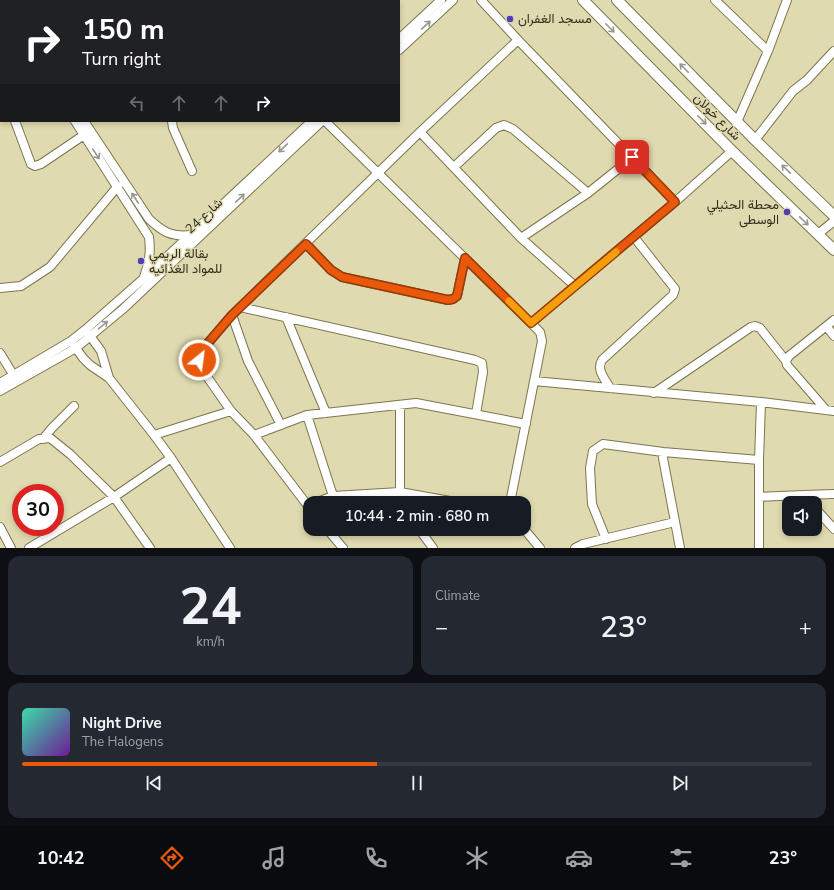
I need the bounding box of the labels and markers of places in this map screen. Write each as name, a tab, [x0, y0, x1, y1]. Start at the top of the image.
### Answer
place label: مسجد الغفران	[518, 10, 592, 28]
marker: مسجد الغفران	[505, 14, 515, 24]
pin	[615, 140, 649, 174]
place label: محطة الحثيلي الوسطى	[707, 196, 779, 229]
marker: محطة الحثيلي الوسطى	[782, 207, 792, 217]
place label: بقالة الريمي للمواد الغذائيه	[149, 245, 222, 278]
marker: بقالة الريمي للمواد الغذائيه	[136, 256, 146, 266]

